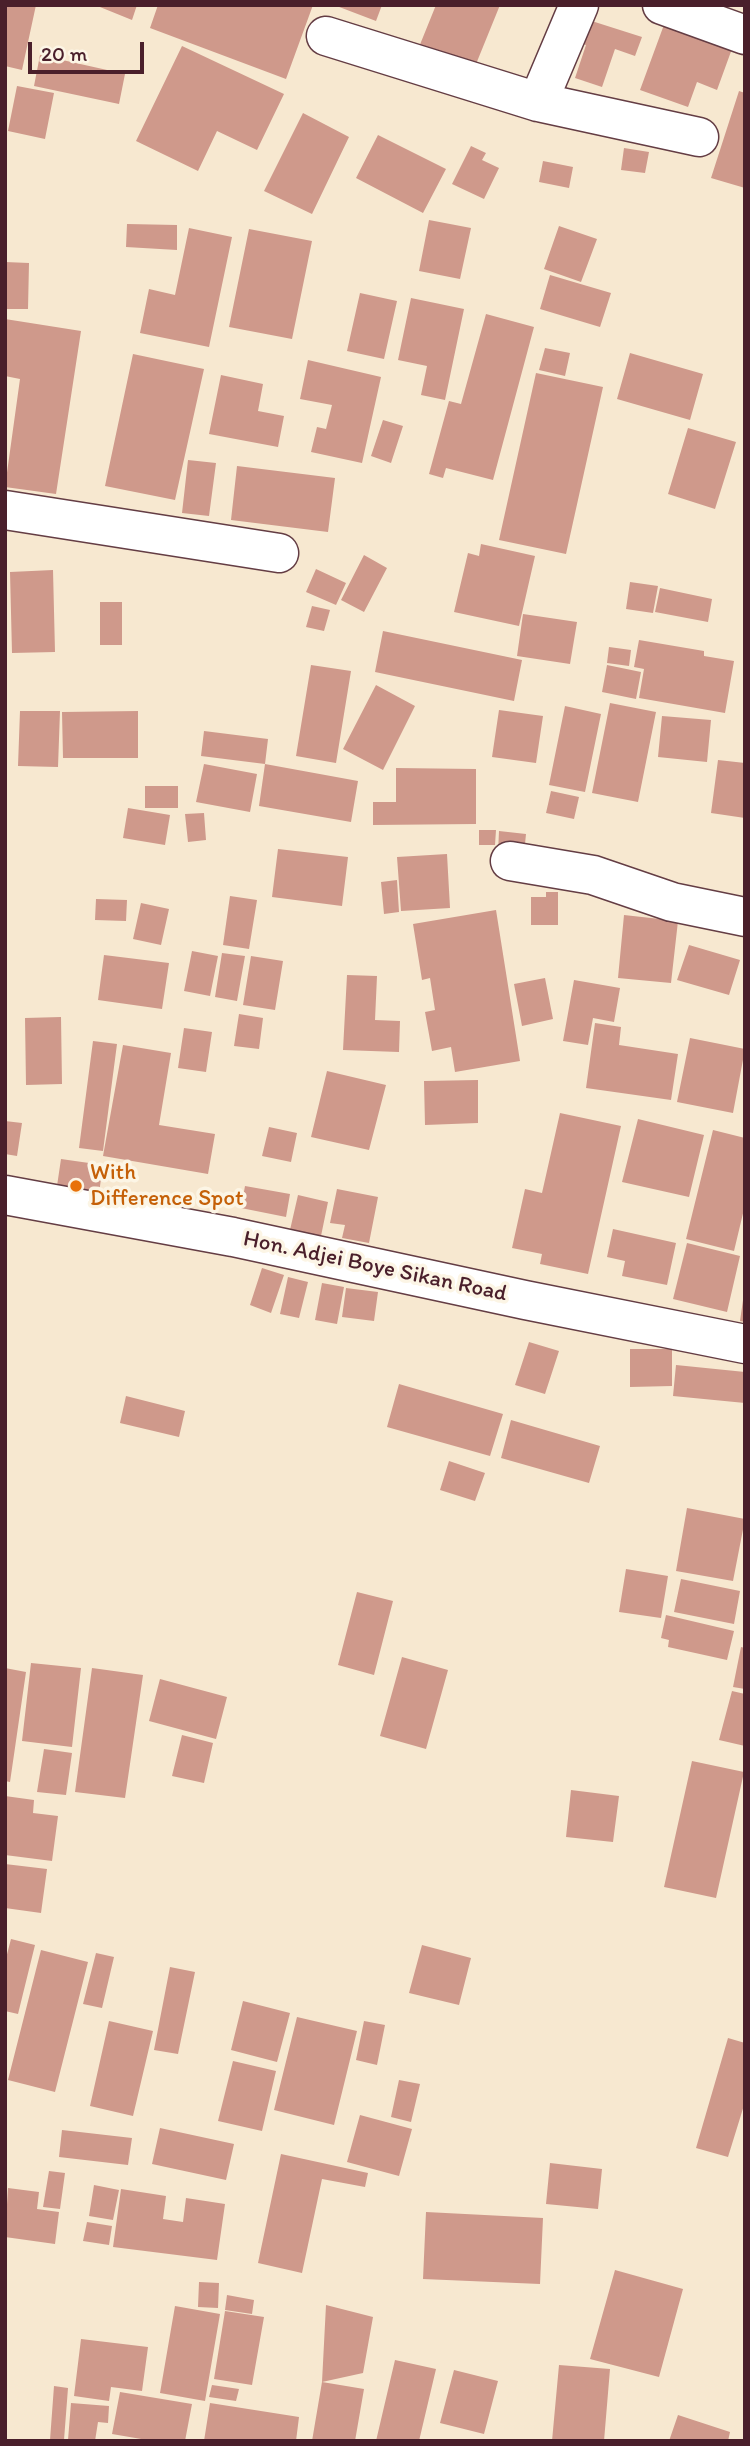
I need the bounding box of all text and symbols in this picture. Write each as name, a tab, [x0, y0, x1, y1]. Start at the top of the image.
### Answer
scale bar	[32, 28, 147, 72]
text: 20 m	[41, 41, 87, 66]
place label: With Difference Spot	[90, 1159, 244, 1213]
marker: With Difference Spot	[68, 1178, 84, 1194]
street label: Hon. Adjei Boye Sikan Road	[240, 1226, 510, 1308]

